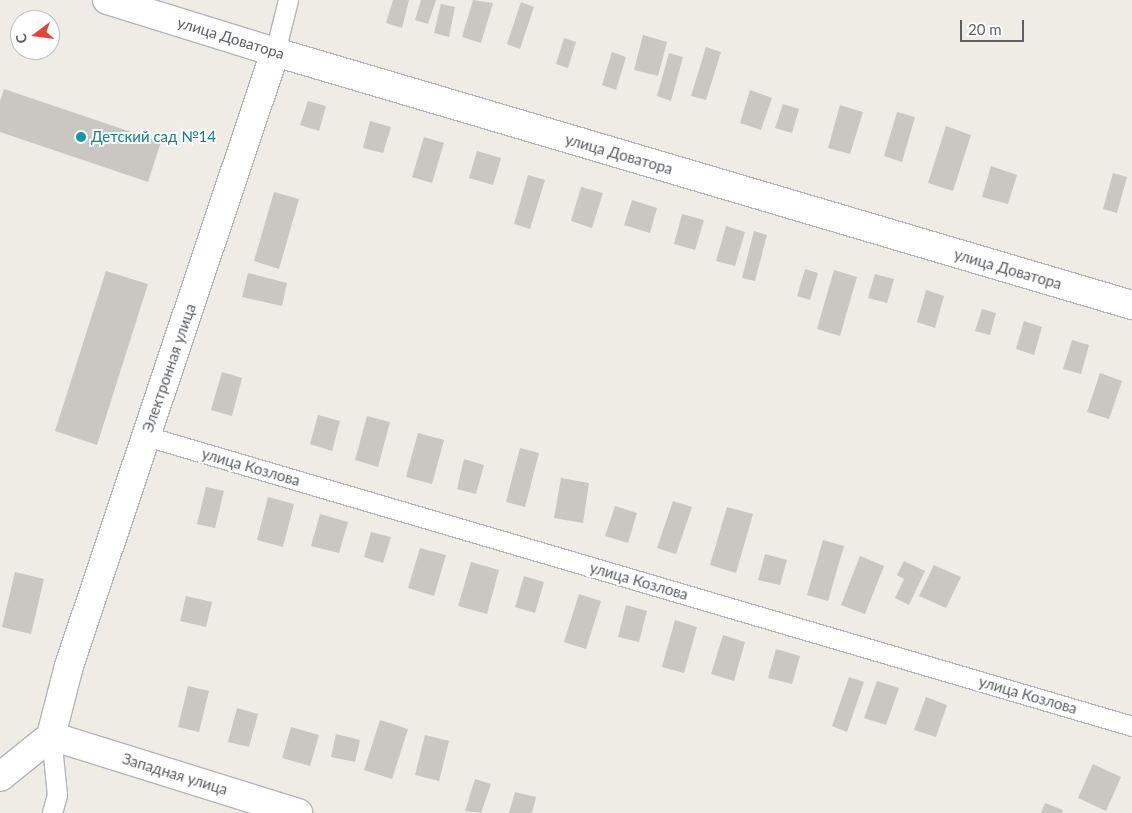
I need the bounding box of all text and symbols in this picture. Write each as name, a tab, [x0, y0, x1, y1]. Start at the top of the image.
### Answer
north arrow	[10, 10, 60, 60]
scale bar	[962, 10, 1026, 42]
street label: улица Доватора	[175, 13, 287, 63]
text: 20 m	[968, 20, 1002, 38]
text: С	[12, 32, 30, 45]
place label: Детский сад №14	[91, 128, 216, 146]
street label: улица Доватора	[563, 130, 675, 178]
marker: Детский сад №14	[75, 131, 87, 143]
street label: улица Доватора	[952, 245, 1064, 293]
street label: Электронная улица	[139, 301, 199, 435]
street label: улица Козлова	[200, 444, 302, 490]
street label: улица Козлова	[588, 558, 690, 604]
street label: улица Козлова	[977, 672, 1079, 718]
street label: Западная улица	[120, 749, 230, 799]

